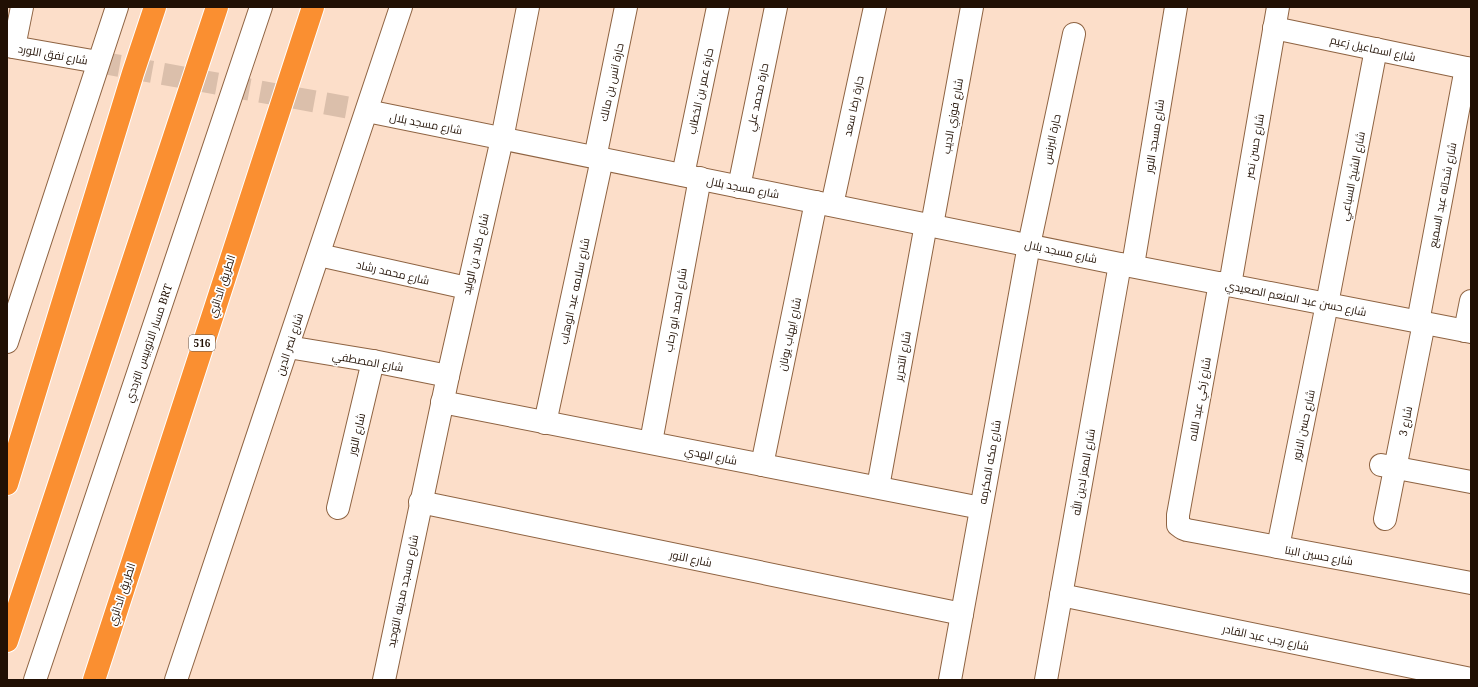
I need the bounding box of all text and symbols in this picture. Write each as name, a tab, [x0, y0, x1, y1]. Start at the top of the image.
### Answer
street label: شارع اسماعيل زعيم	[1329, 32, 1417, 65]
street label: شارع نفق اللورد	[17, 40, 89, 69]
street label: حارة انس بن مالك	[595, 41, 627, 123]
street label: حارة عمر بن الخطاب	[684, 46, 716, 136]
street label: حارة محمد علي	[742, 61, 774, 133]
street label: حارة رضا سعد	[839, 74, 867, 138]
street label: شارع فوزي الديب	[938, 77, 968, 155]
street label: شارع مسجد النور	[1141, 98, 1168, 175]
street label: شارع مسجد بلال	[388, 109, 464, 138]
street label: حارة البرنس	[1038, 113, 1064, 165]
street label: شارع حسن نصر	[1241, 113, 1268, 181]
street label: شارع الشيخ السباعي	[1336, 130, 1370, 222]
street label: شارع شحاته عبد السميع	[1424, 141, 1461, 249]
street label: شارع مسجد بلال	[705, 173, 781, 202]
street label: شارع خالد بن الوليد	[458, 212, 493, 296]
street label: شارع سلامه عبد الوهاب	[555, 236, 594, 346]
street label: شارع مسجد بلال	[1023, 236, 1099, 267]
street label: الطريق الدائري	[204, 253, 240, 320]
street label: شارع محمد رشاد	[355, 256, 431, 289]
street label: شارع احمد ابو رحاب	[660, 267, 691, 354]
street label: شارع حسن عبد المنعم الصعيدي	[1224, 277, 1368, 321]
street label: مسار الاتوبيس الترددي BRT	[121, 282, 177, 405]
street label: شارع ايهاب يونان	[774, 296, 805, 372]
street label: شارع نصر الدين	[272, 311, 307, 377]
street label: شارع التحرير	[890, 330, 915, 383]
road number: 516	[189, 335, 215, 351]
street label: شارع المصطفي	[331, 347, 405, 377]
street label: شارع زكي عبد اللاه	[1184, 356, 1216, 442]
street label: شارع حسن الانور	[1288, 388, 1319, 463]
street label: شارع 3	[1395, 405, 1416, 438]
street label: شارع النور	[344, 412, 369, 458]
street label: شارع مكه المكرمه	[974, 419, 1005, 505]
street label: شارع المعز لدين الله	[1068, 428, 1099, 517]
street label: شارع الهدي	[683, 442, 739, 470]
street label: شارع مسجد مدينه التوحيد	[383, 533, 422, 649]
street label: شارع حسين البنا	[1283, 542, 1354, 569]
street label: شارع النور	[667, 546, 713, 571]
street label: الطريق الدائري	[104, 561, 140, 628]
street label: شارع رجب عبد القادر	[1220, 620, 1311, 654]

